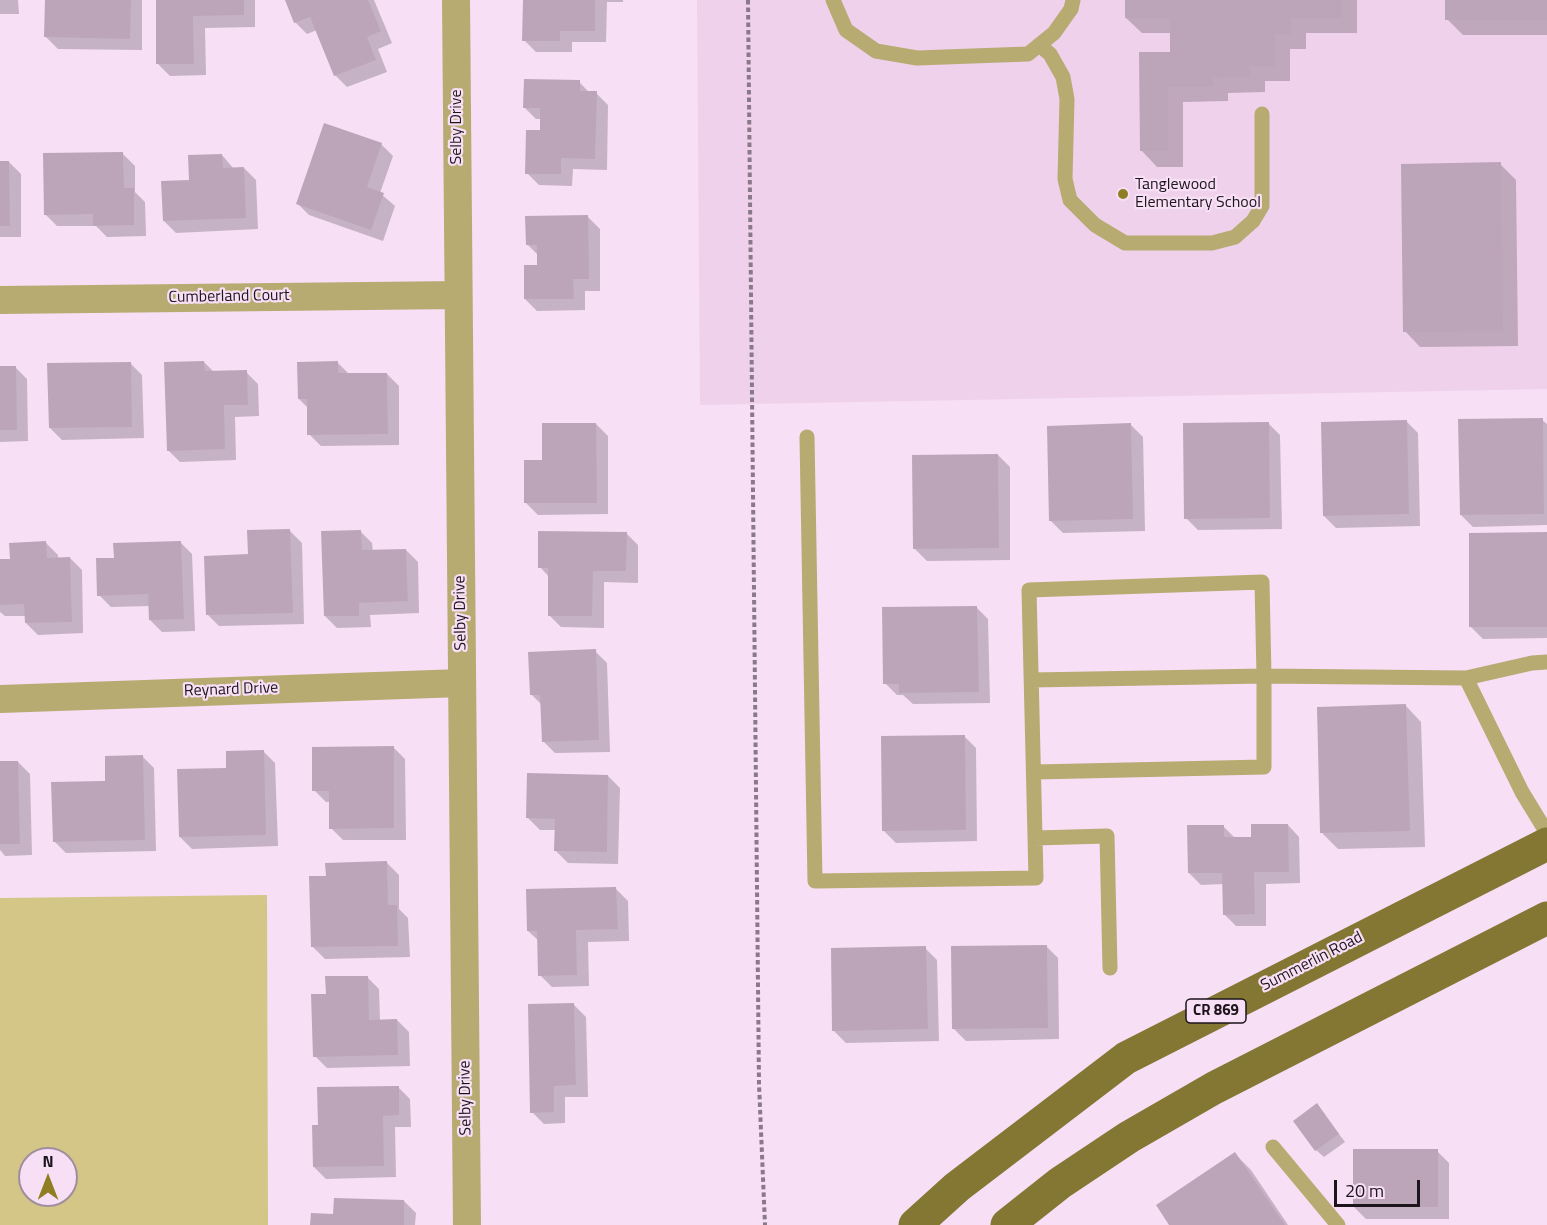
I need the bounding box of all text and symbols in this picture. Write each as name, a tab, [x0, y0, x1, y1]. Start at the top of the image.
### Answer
street label: Selby Drive	[447, 90, 467, 164]
place label: Tanglewood Elementary School	[1135, 175, 1261, 213]
marker: Tanglewood Elementary School	[1116, 187, 1130, 201]
street label: Cumberland Court	[168, 286, 290, 308]
street label: Selby Drive	[451, 575, 471, 651]
street label: Reynard Drive	[184, 679, 278, 701]
street label: Summerlin Road	[1258, 928, 1366, 996]
road number: CR 869	[1186, 999, 1246, 1023]
street label: Selby Drive	[456, 1060, 476, 1136]
north arrow	[18, 1147, 78, 1207]
text: N	[42, 1149, 54, 1173]
scale bar	[1337, 1168, 1422, 1206]
text: 20 m	[1345, 1177, 1384, 1204]

